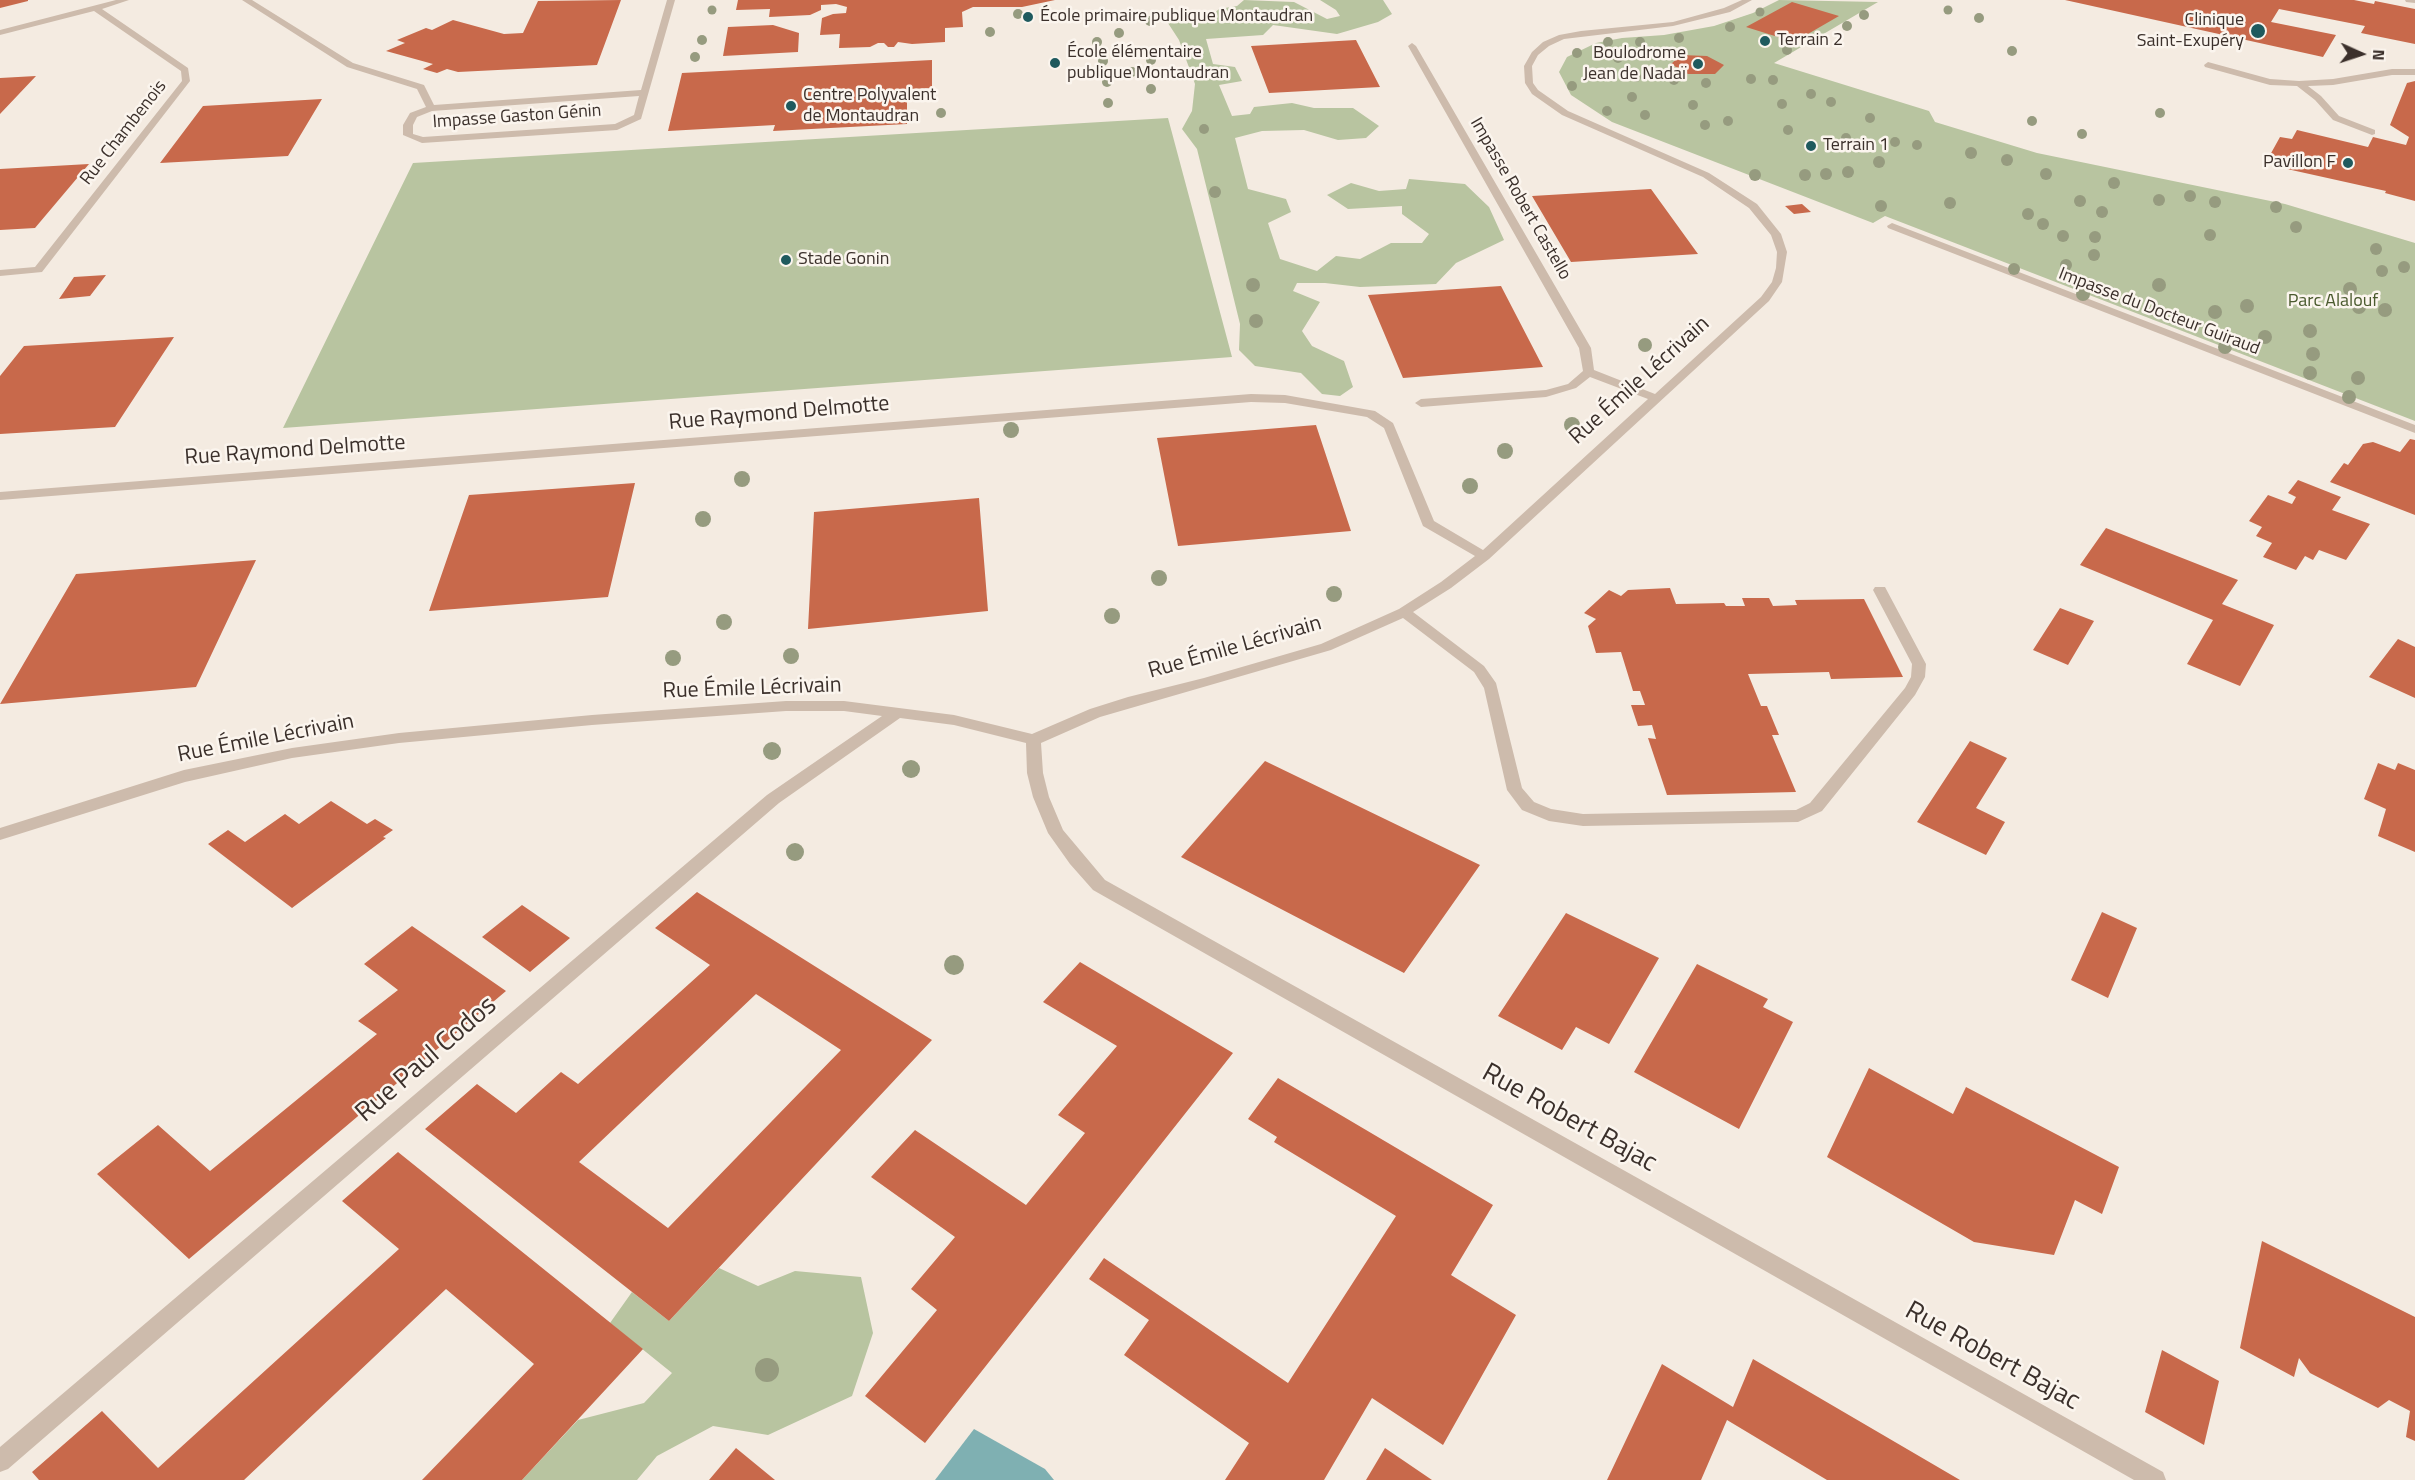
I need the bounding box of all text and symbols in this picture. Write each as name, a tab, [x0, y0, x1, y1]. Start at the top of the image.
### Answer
place label: École primaire publique Montaudran	[1040, 6, 1313, 28]
marker: École primaire publique Montaudran	[1021, 10, 1035, 24]
place label: Clinique Saint-Exupéry	[2137, 10, 2244, 52]
marker: Clinique Saint-Exupéry	[2249, 22, 2267, 40]
north arrow	[2331, 24, 2391, 84]
place label: Terrain 2	[1777, 30, 1843, 52]
marker: Terrain 2	[1758, 34, 1772, 48]
place label: École élémentaire publique Montaudran	[1067, 42, 1229, 84]
place label: Boulodrome Jean de Nadaï	[1583, 43, 1686, 86]
text: N	[2367, 49, 2391, 61]
marker: École élémentaire publique Montaudran	[1048, 56, 1062, 70]
marker: Boulodrome Jean de Nadaï	[1691, 57, 1705, 71]
street label: Rue Chambenois	[76, 76, 172, 190]
place label: Centre Polyvalent de Montaudran	[803, 85, 936, 128]
marker: Centre Polyvalent de Montaudran	[784, 99, 798, 113]
street label: Impasse Gaston Génin	[432, 100, 602, 134]
street label: Impasse Robert Castello	[1465, 114, 1575, 284]
place label: Terrain 1	[1823, 135, 1889, 157]
marker: Terrain 1	[1804, 139, 1818, 153]
place label: Pavillon F	[2263, 152, 2336, 174]
marker: Pavillon F	[2341, 156, 2355, 170]
place label: Stade Gonin	[798, 249, 889, 271]
marker: Stade Gonin	[779, 253, 793, 267]
street label: Impasse du Docteur Guiraud	[2055, 264, 2263, 360]
park label: Parc Alalouf	[2288, 291, 2378, 313]
street label: Rue Émile Lécrivain	[1565, 311, 1715, 451]
street label: Rue Raymond Delmotte	[668, 391, 890, 437]
street label: Rue Raymond Delmotte	[184, 430, 406, 472]
street label: Rue Émile Lécrivain	[1145, 611, 1325, 685]
street label: Rue Émile Lécrivain	[662, 673, 842, 705]
street label: Rue Émile Lécrivain	[176, 709, 356, 769]
street label: Rue Paul Codos	[350, 990, 504, 1130]
street label: Rue Robert Bajac	[1476, 1058, 1662, 1180]
street label: Rue Robert Bajac	[1899, 1296, 2085, 1418]

